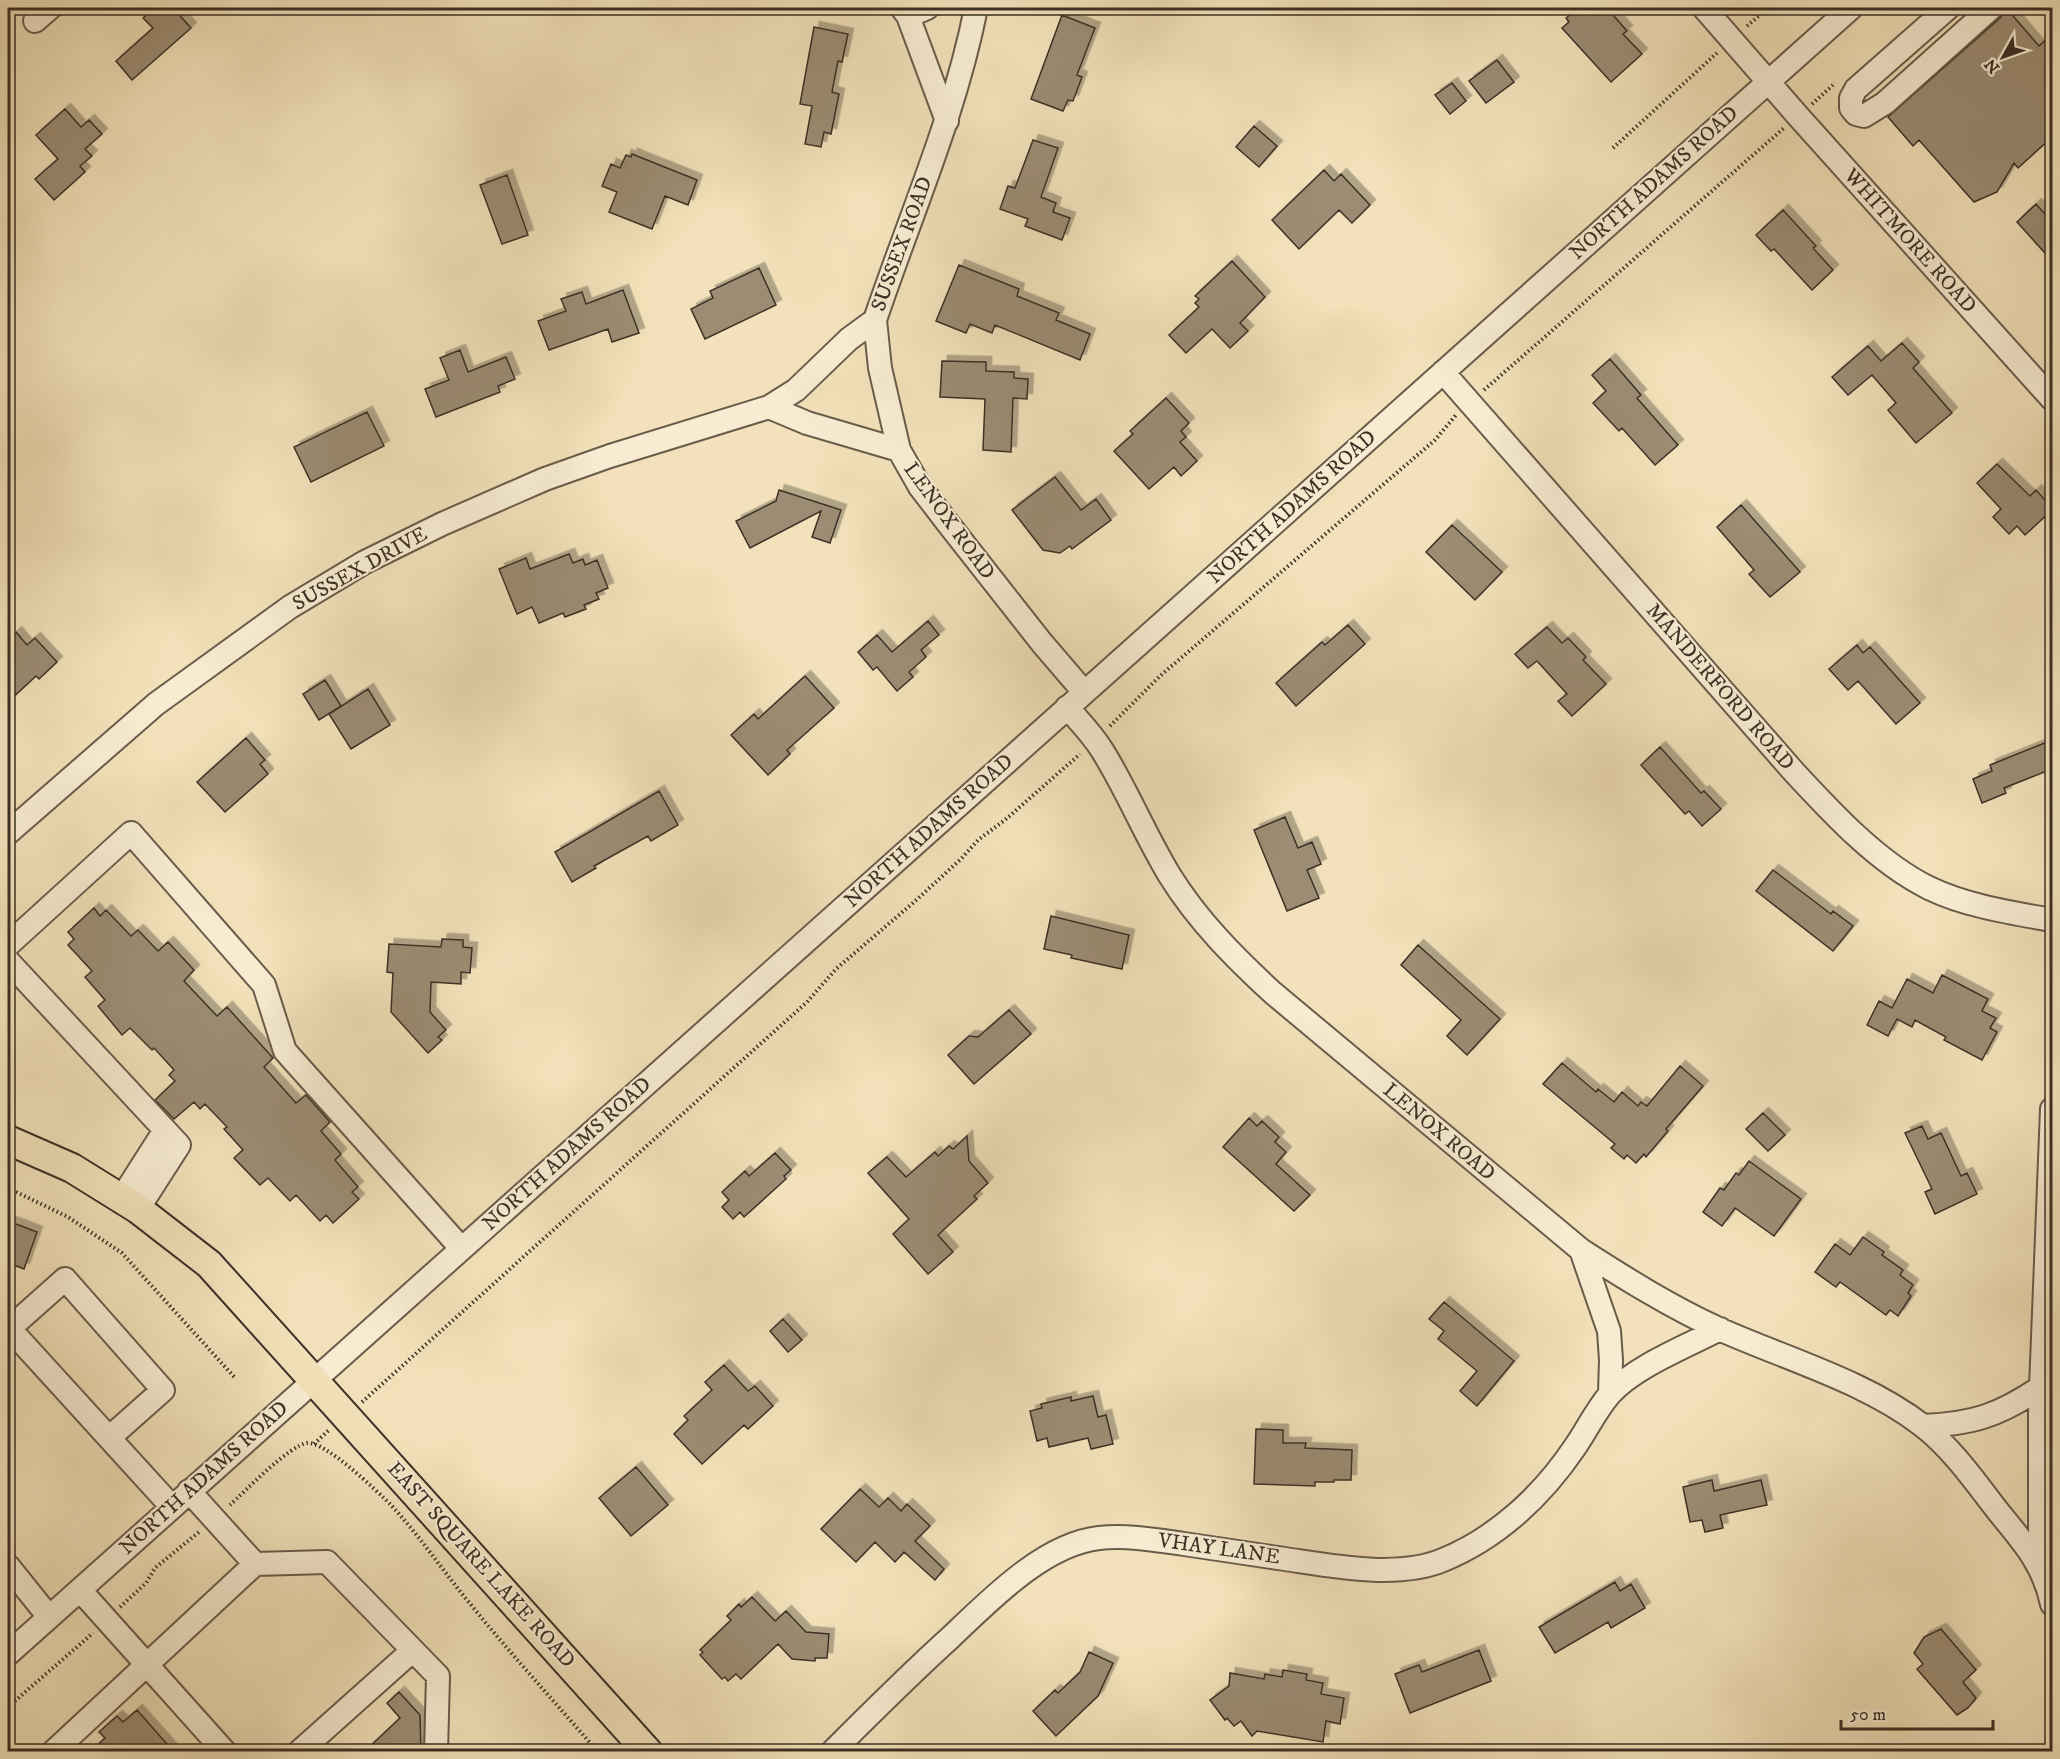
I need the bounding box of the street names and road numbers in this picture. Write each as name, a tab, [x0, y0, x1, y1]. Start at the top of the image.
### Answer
street label: NORTH ADAMS ROAD	[1564, 100, 1744, 266]
street label: WHITMORE ROAD	[1837, 162, 1982, 319]
street label: SUSSEX ROAD	[866, 173, 938, 315]
street label: NORTH ADAMS ROAD	[1202, 424, 1382, 590]
street label: LENOX ROAD	[898, 457, 1000, 585]
street label: SUSSEX DRIVE	[288, 521, 432, 617]
street label: MANDERFORD ROAD	[1640, 598, 1800, 776]
street label: NORTH ADAMS ROAD	[839, 748, 1019, 914]
street label: NORTH ADAMS ROAD	[477, 1071, 657, 1237]
street label: LENOX ROAD	[1377, 1077, 1501, 1187]
street label: NORTH ADAMS ROAD	[114, 1395, 294, 1561]
street label: EAST SQUARE LAKE ROAD	[381, 1456, 581, 1674]
street label: VHAY LANE	[1155, 1527, 1282, 1570]

